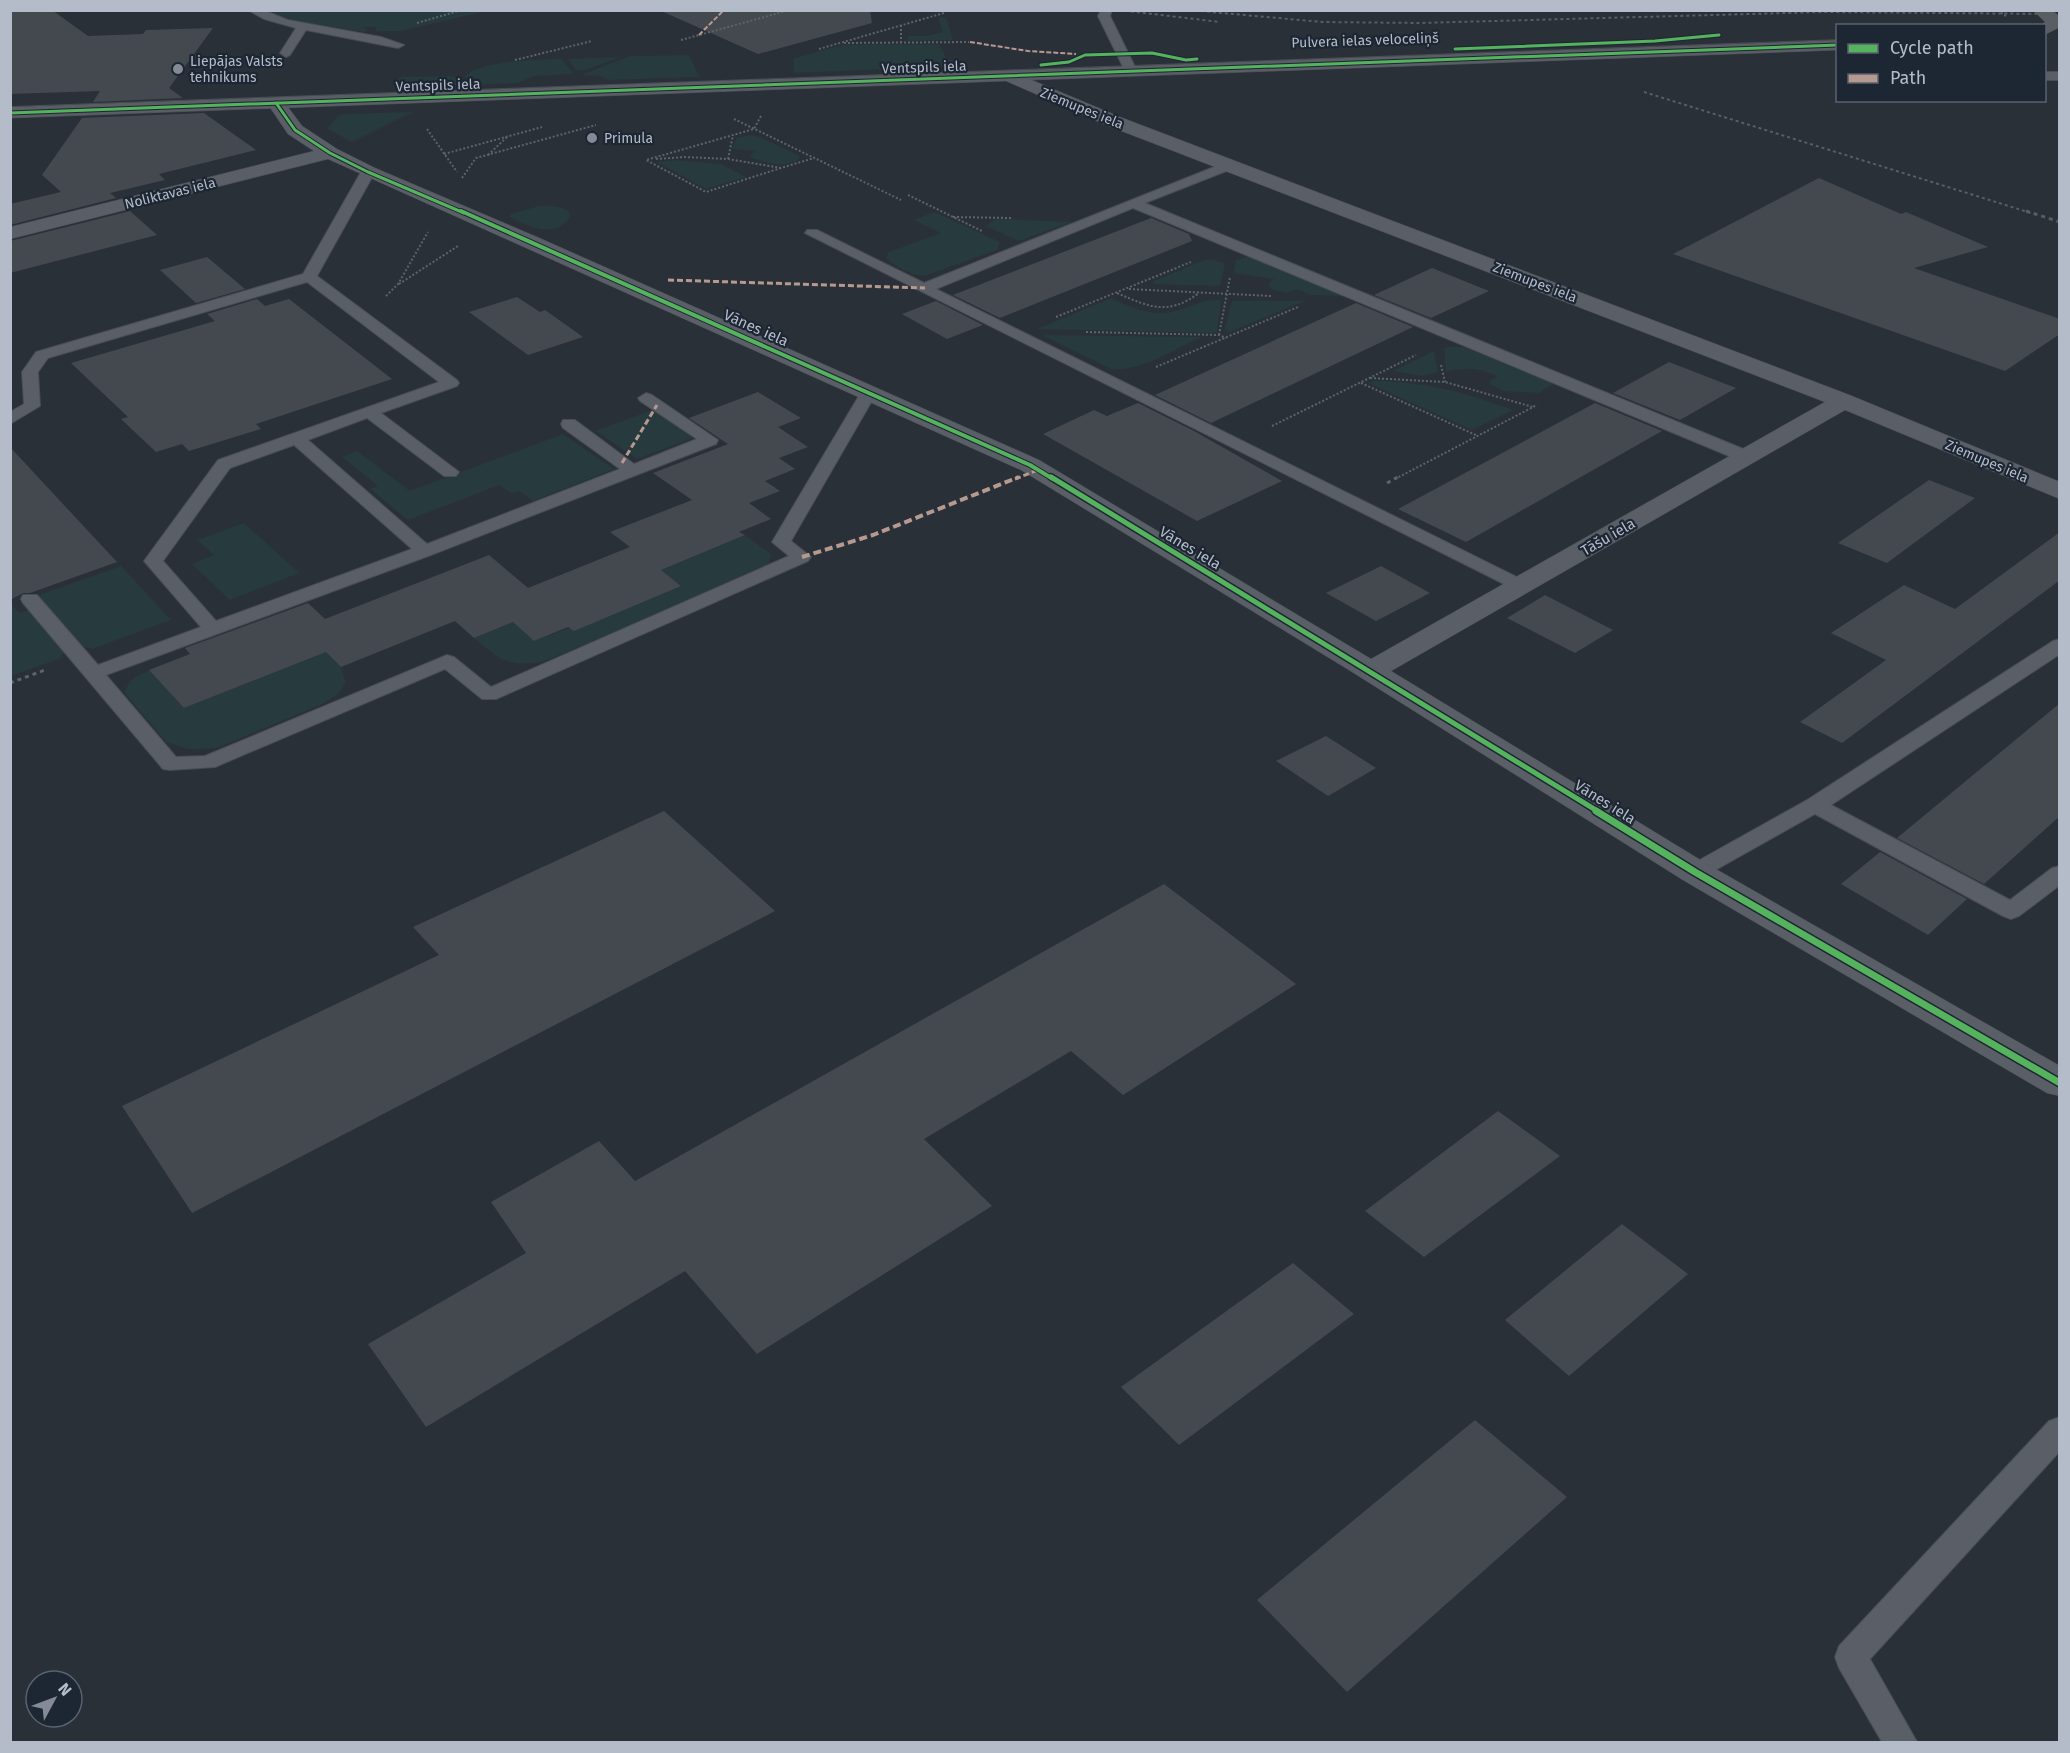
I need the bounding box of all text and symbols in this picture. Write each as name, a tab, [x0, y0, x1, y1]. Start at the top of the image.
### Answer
legend	[1836, 24, 2046, 102]
street label: Pulvera ielas veloceliņš	[1291, 29, 1439, 53]
text: Cycle path	[1890, 37, 1974, 59]
place label: Liepājas Valsts tehnikums	[190, 53, 283, 86]
street label: Ventspils iela	[881, 58, 967, 77]
marker: Liepājas Valsts tehnikums	[171, 62, 185, 76]
text: Path	[1890, 67, 1926, 89]
street label: Ventspils iela	[395, 76, 481, 95]
street label: Ziemupes iela	[1038, 84, 1126, 133]
place label: Primula	[604, 130, 653, 147]
marker: Primula	[585, 131, 599, 145]
street label: Noliktavas iela	[123, 174, 217, 213]
street label: Ziemupes iela	[1490, 259, 1579, 306]
street label: Vānes iela	[721, 306, 791, 350]
street label: Ziemupes iela	[1943, 436, 2031, 487]
street label: Tāšu iela	[1578, 514, 1638, 560]
street label: Vānes iela	[1156, 523, 1224, 573]
street label: Vānes iela	[1571, 776, 1639, 828]
north arrow	[24, 1669, 84, 1729]
text: N	[54, 1679, 76, 1700]

